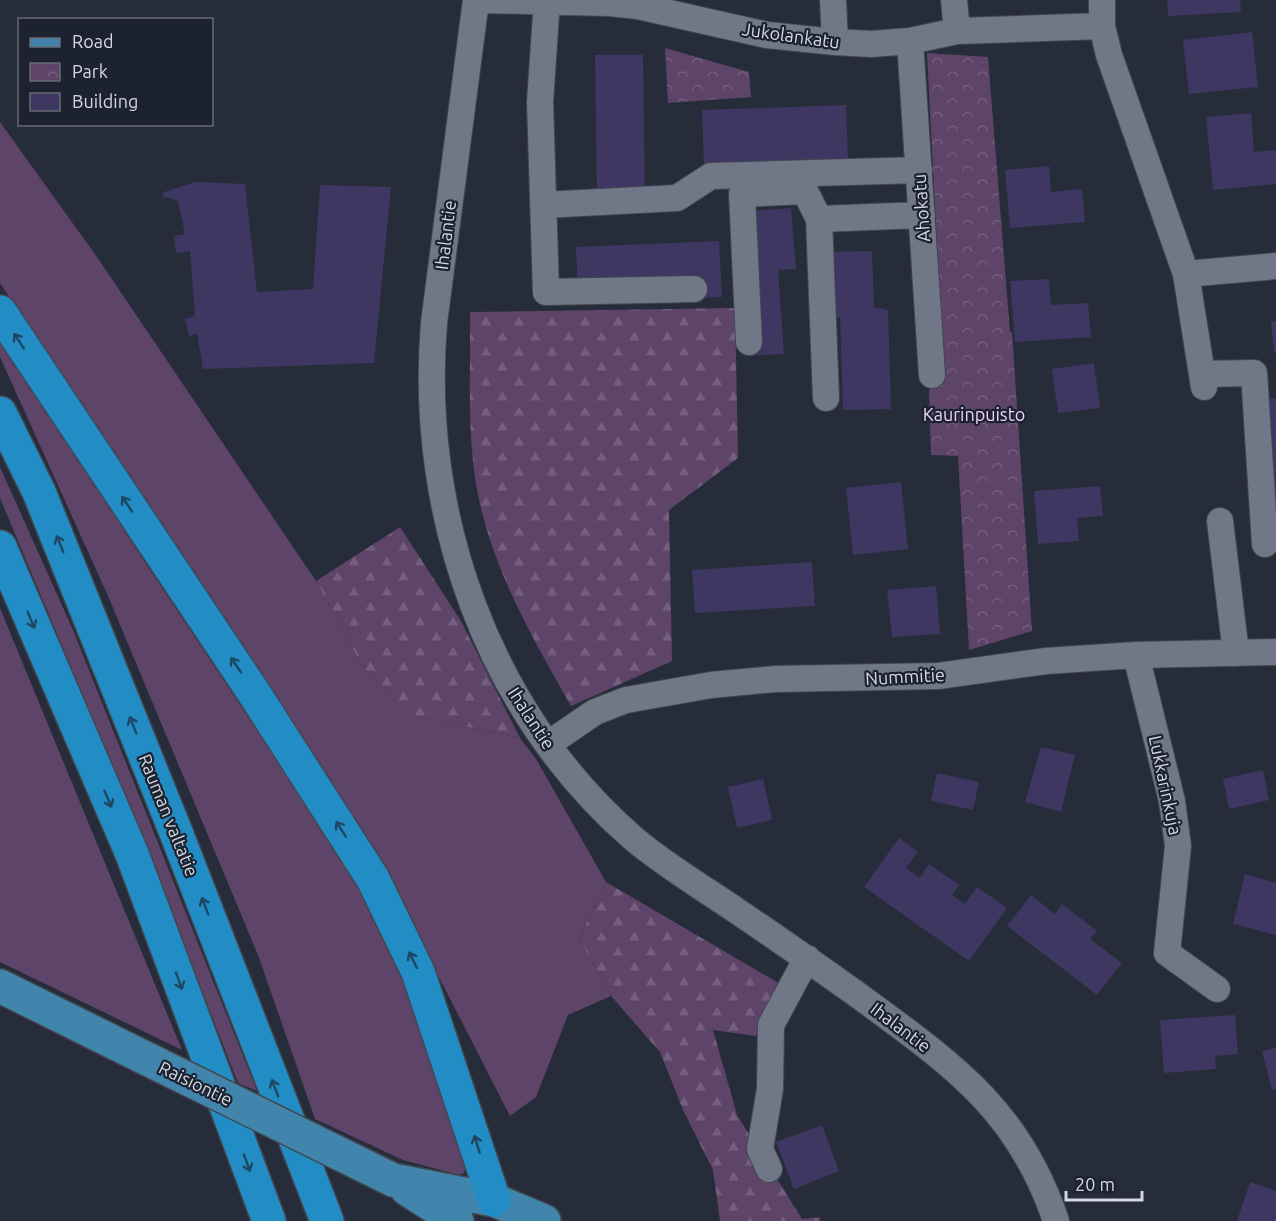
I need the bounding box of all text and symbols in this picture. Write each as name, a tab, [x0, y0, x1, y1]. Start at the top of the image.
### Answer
legend	[18, 18, 213, 126]
street label: Jukolankatu	[741, 18, 841, 52]
text: Road	[72, 31, 114, 51]
text: Park	[72, 61, 108, 81]
text: Building	[72, 91, 138, 111]
street label: Ahokatu	[909, 173, 933, 243]
street label: Ihalantie	[431, 199, 459, 271]
one-way arrow	[13, 333, 25, 350]
park label: Kaurinpuisto	[923, 404, 1025, 424]
one-way arrow	[121, 496, 133, 512]
one-way arrow	[54, 536, 65, 554]
one-way arrow	[26, 610, 37, 628]
one-way arrow	[230, 658, 242, 674]
street label: Nummitie	[865, 664, 945, 688]
street label: Ihalantie	[505, 683, 559, 753]
one-way arrow	[127, 716, 138, 735]
street label: Lukkarinkuja	[1146, 733, 1186, 837]
street label: Rauman valtatie	[135, 751, 203, 879]
one-way arrow	[103, 789, 114, 808]
one-way arrow	[335, 821, 348, 838]
one-way arrow	[198, 898, 209, 916]
one-way arrow	[406, 951, 418, 969]
one-way arrow	[174, 971, 185, 989]
street label: Ihalantie	[867, 998, 935, 1056]
street label: Raisiontie	[156, 1057, 236, 1109]
one-way arrow	[269, 1079, 280, 1098]
one-way arrow	[471, 1135, 482, 1154]
one-way arrow	[242, 1153, 253, 1172]
scale bar	[1066, 1164, 1142, 1202]
text: 20 m	[1075, 1174, 1115, 1194]

